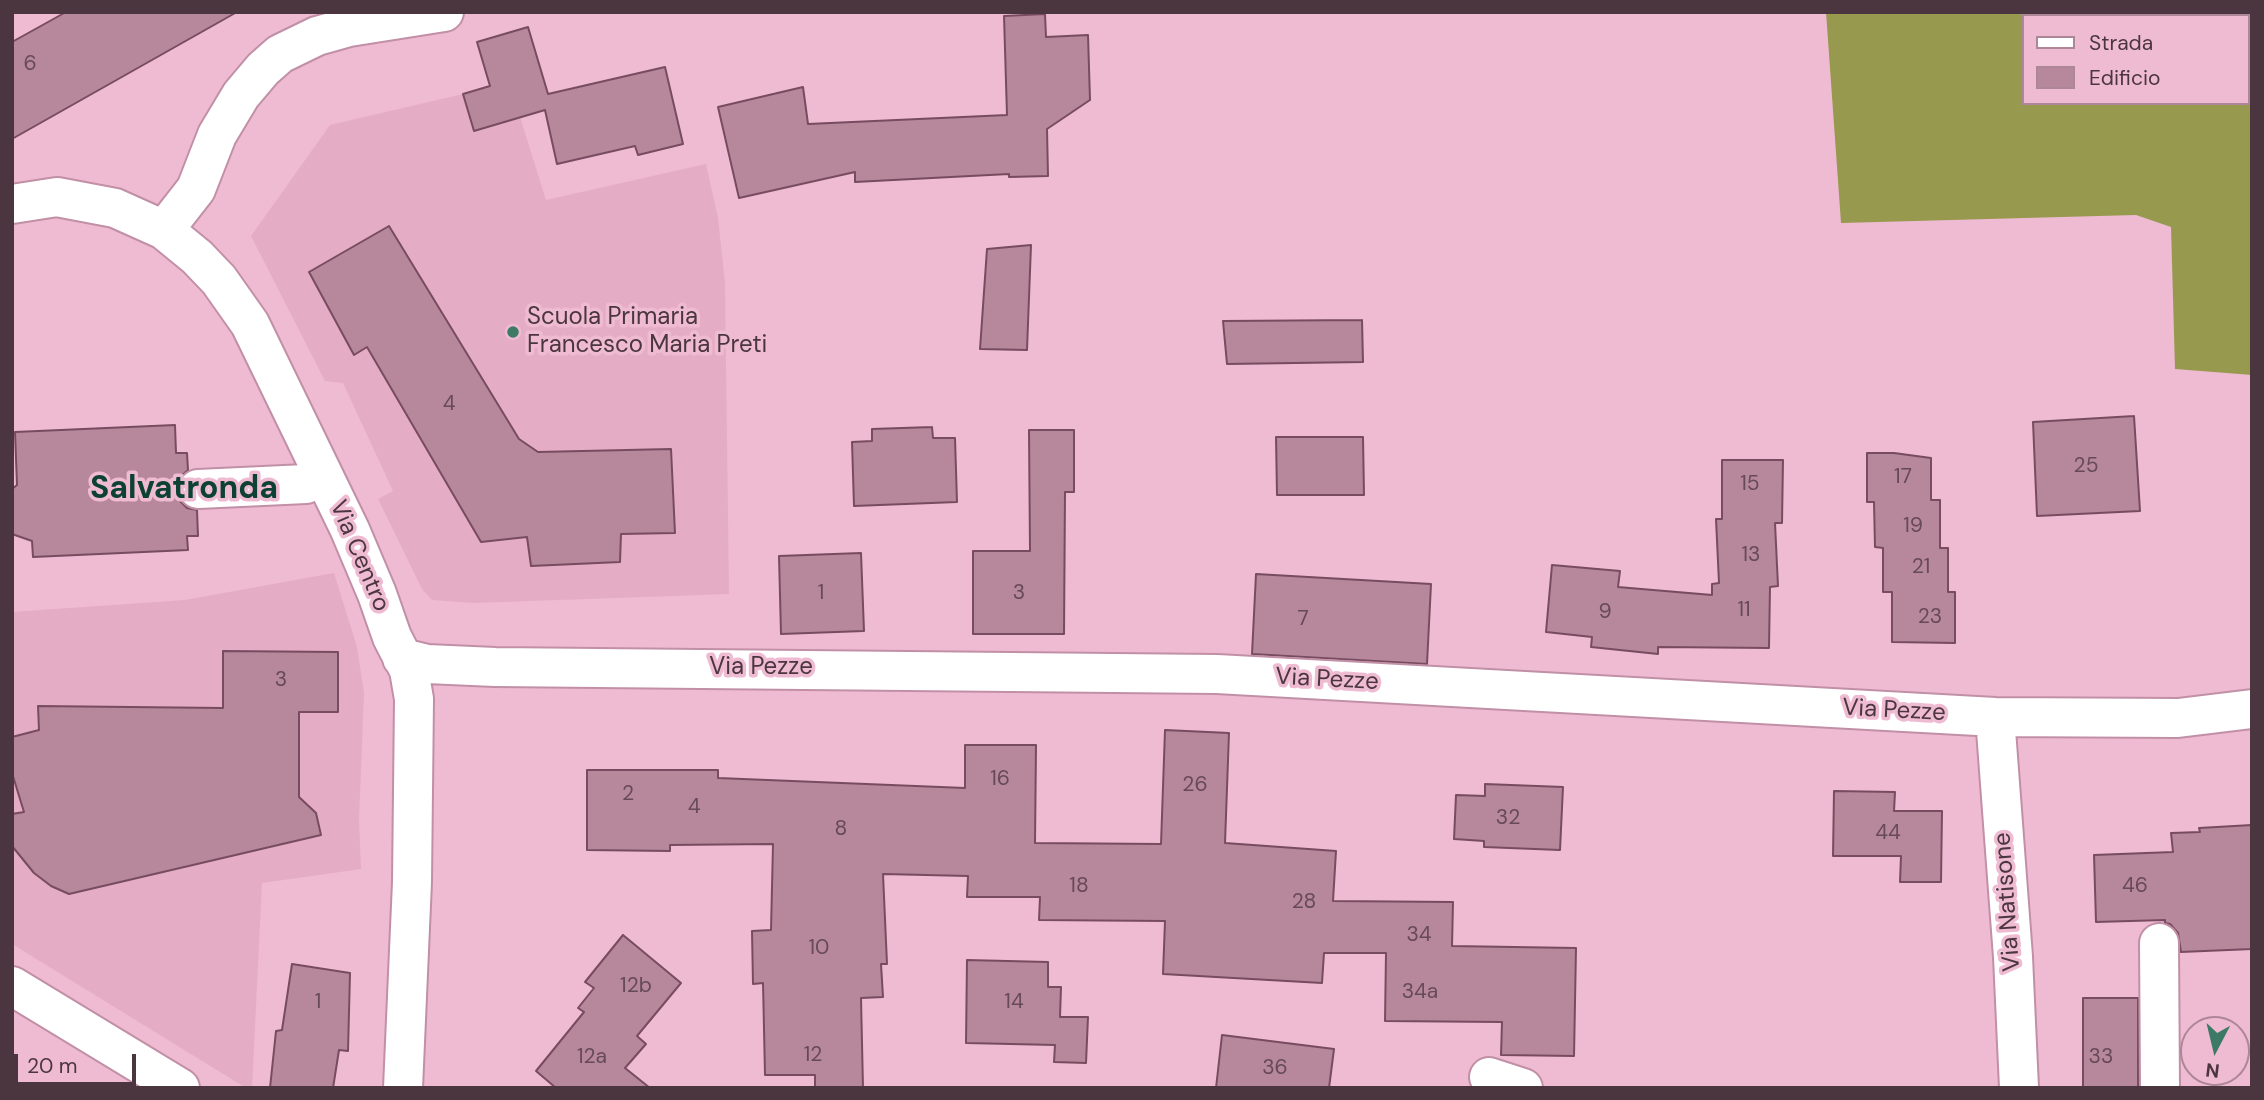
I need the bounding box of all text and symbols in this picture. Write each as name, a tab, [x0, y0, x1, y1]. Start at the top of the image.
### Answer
legend	[2022, 14, 2250, 105]
text: Strada	[2089, 29, 2153, 57]
house number: 6	[23, 51, 37, 77]
text: Edificio	[2089, 64, 2160, 92]
place label: Scuola Primaria Francesco Maria Preti	[527, 304, 767, 360]
marker: Scuola Primaria Francesco Maria Preti	[505, 324, 521, 340]
house number: 4	[443, 391, 455, 417]
house number: 25	[2074, 453, 2098, 479]
house number: 17	[1894, 464, 1912, 490]
district label: Salvatronda	[90, 471, 278, 509]
house number: 15	[1740, 471, 1760, 497]
street label: Via Centro	[323, 496, 395, 616]
house number: 19	[1903, 513, 1923, 539]
house number: 13	[1742, 542, 1760, 568]
house number: 21	[1912, 554, 1930, 580]
house number: 1	[818, 580, 824, 606]
house number: 3	[1013, 580, 1025, 606]
house number: 11	[1737, 597, 1751, 623]
house number: 9	[1598, 599, 1612, 625]
house number: 23	[1918, 604, 1942, 630]
house number: 7	[1297, 606, 1309, 632]
street label: Via Pezze	[709, 654, 813, 682]
street label: Via Pezze	[1274, 663, 1380, 697]
house number: 3	[275, 667, 287, 693]
street label: Via Pezze	[1841, 694, 1947, 728]
house number: 16	[990, 766, 1010, 792]
house number: 26	[1182, 772, 1208, 798]
house number: 2	[622, 781, 634, 807]
house number: 4	[688, 794, 700, 820]
house number: 32	[1496, 805, 1520, 831]
house number: 8	[835, 816, 847, 842]
house number: 44	[1875, 820, 1901, 846]
street label: Via Natisone	[1989, 831, 2027, 973]
house number: 18	[1069, 873, 1089, 899]
house number: 46	[2122, 873, 2148, 899]
house number: 28	[1292, 889, 1316, 915]
house number: 34	[1406, 922, 1432, 948]
house number: 10	[809, 935, 829, 961]
house number: 12b	[620, 973, 652, 999]
house number: 34a	[1402, 979, 1438, 1005]
house number: 1	[315, 989, 321, 1015]
house number: 14	[1004, 989, 1024, 1015]
north arrow	[2180, 1016, 2250, 1086]
scale bar	[18, 1040, 140, 1084]
house number: 12	[804, 1042, 822, 1068]
house number: 12a	[577, 1044, 607, 1070]
house number: 33	[2089, 1044, 2113, 1070]
text: 20 m	[27, 1052, 78, 1080]
house number: 36	[1262, 1055, 1288, 1081]
text: N	[2204, 1057, 2221, 1084]

